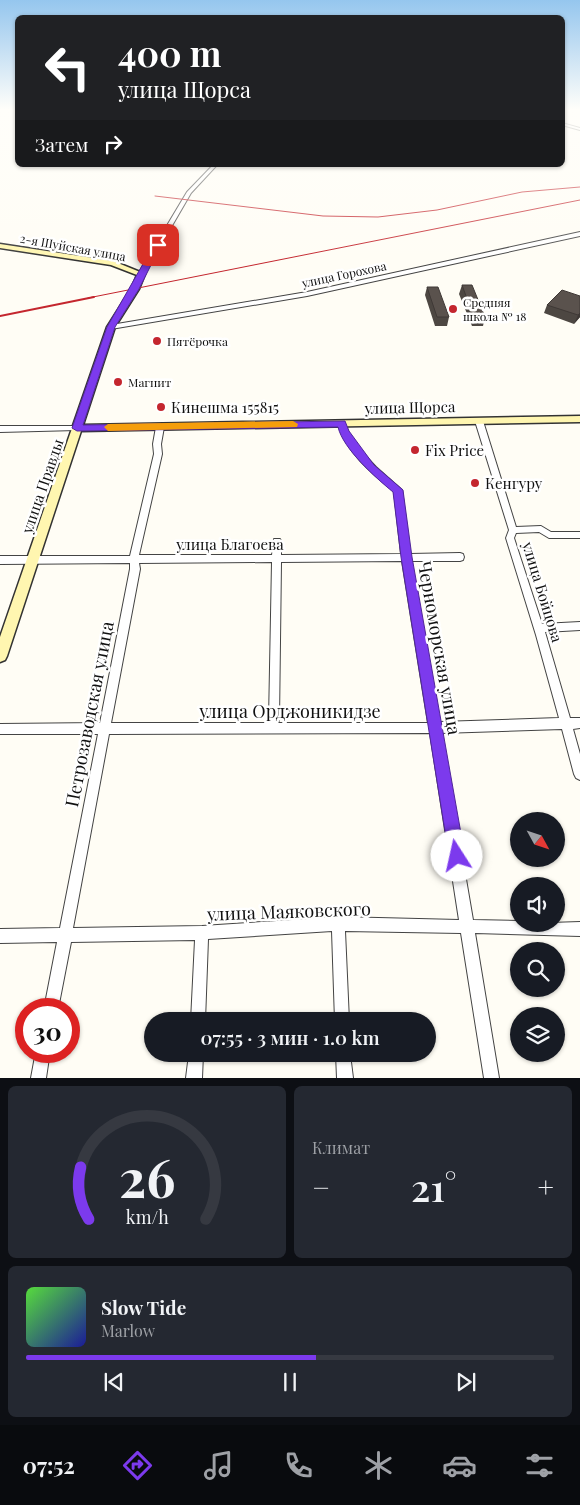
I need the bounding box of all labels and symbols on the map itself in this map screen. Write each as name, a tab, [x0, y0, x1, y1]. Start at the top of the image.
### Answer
pin	[137, 224, 179, 266]
street label: 2-я Шуйская улица	[19, 230, 127, 264]
street label: улица Горохова	[299, 257, 388, 291]
place label: Средняя школа № 18	[463, 294, 527, 324]
marker: Средняя школа № 18	[447, 303, 459, 315]
place label: Пятёрочка	[167, 333, 228, 349]
marker: Пятёрочка	[151, 335, 163, 347]
place label: Магнит	[128, 374, 172, 390]
marker: Магнит	[112, 376, 124, 388]
street label: улица Щорса	[364, 396, 456, 418]
place label: Кинешма 155815	[171, 397, 279, 417]
marker: Кинешма 155815	[155, 401, 167, 413]
street label: улица Правды	[16, 436, 68, 537]
place label: Fix Price	[425, 440, 484, 460]
marker: Fix Price	[409, 444, 421, 456]
place label: Кенгуру	[485, 473, 543, 493]
marker: Кенгуру	[469, 477, 481, 489]
street label: улица Благоева	[175, 534, 284, 554]
street label: улица Бойцова	[518, 538, 568, 645]
street label: Черноморская улица	[413, 559, 467, 737]
street label: Петрозаводская улица	[59, 619, 119, 809]
street label: улица Орджоникидзе	[198, 699, 381, 723]
north arrow	[510, 812, 565, 868]
position arrow	[430, 829, 482, 881]
street label: улица Маяковского	[206, 896, 371, 926]
speed limit sign: 30	[15, 998, 80, 1063]

